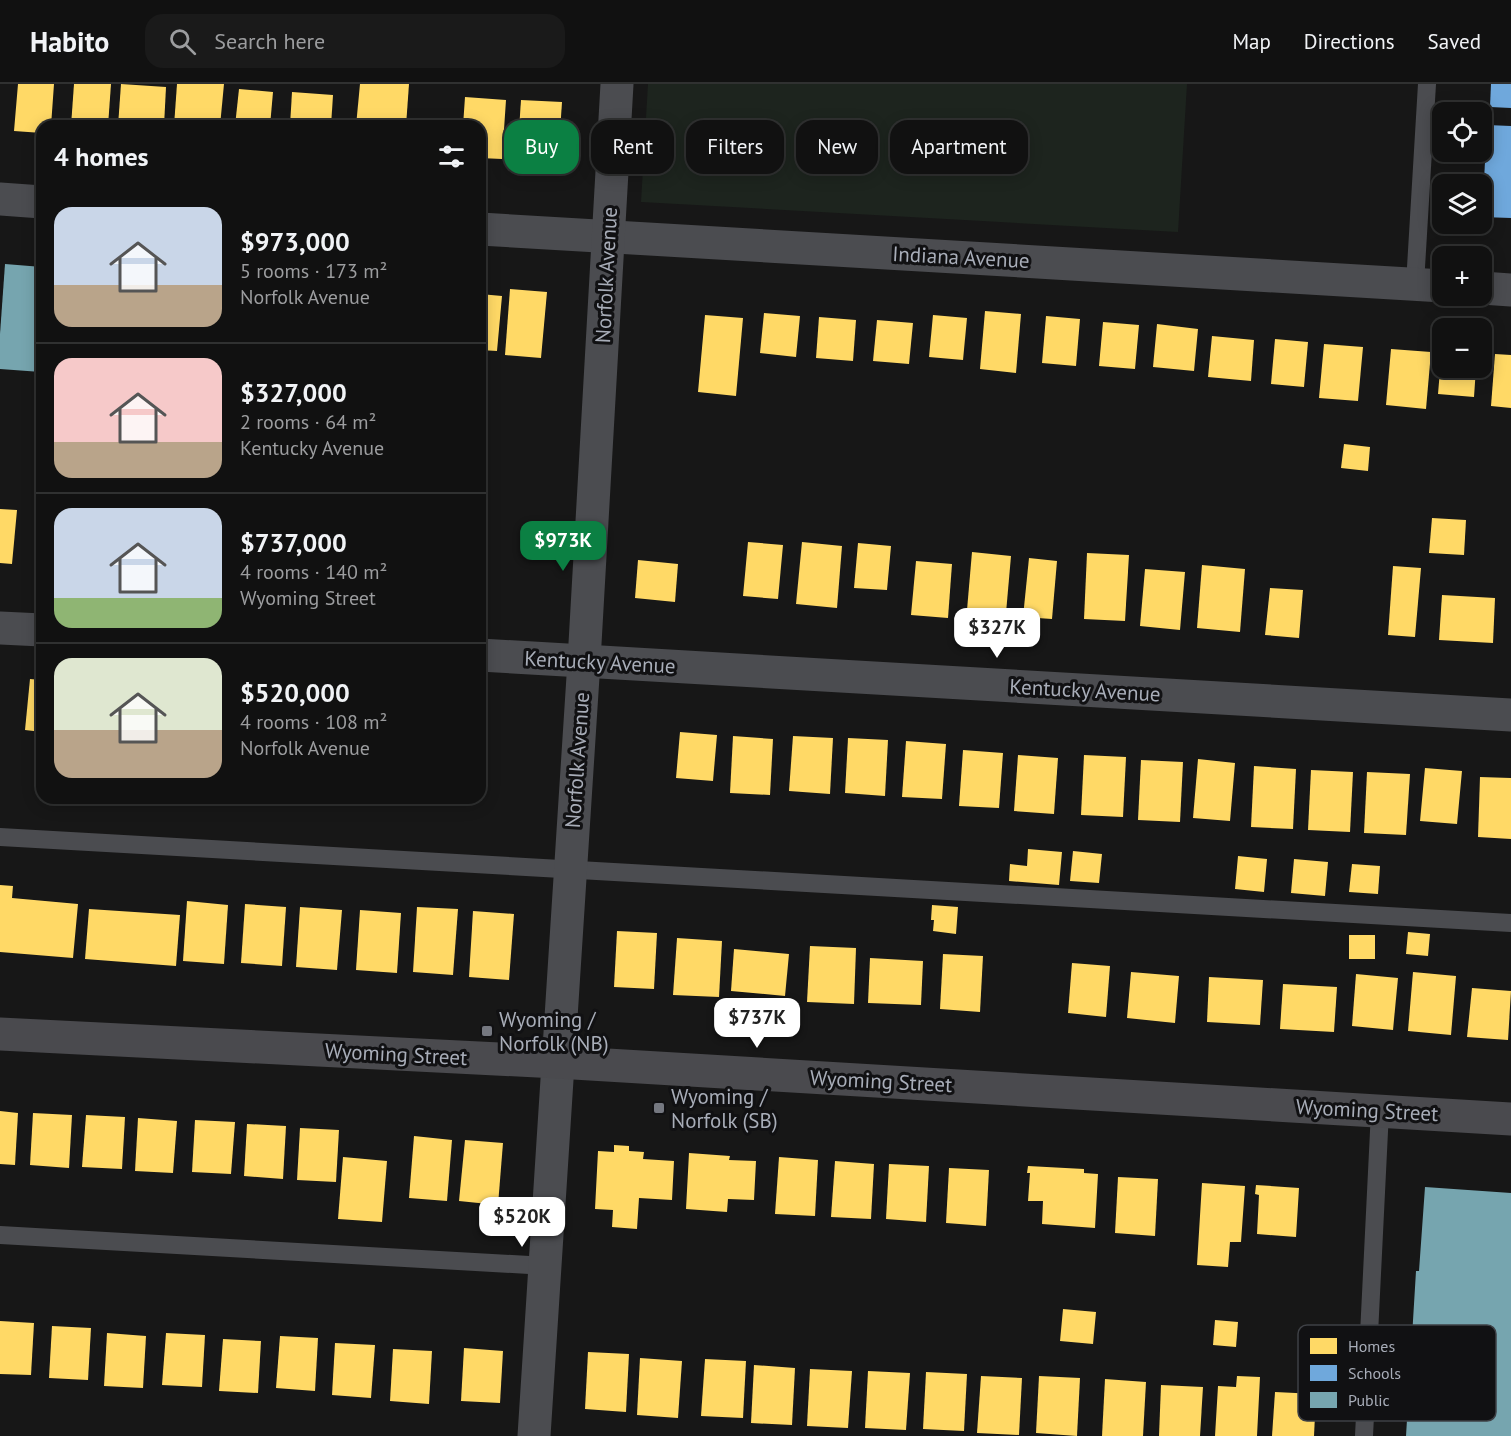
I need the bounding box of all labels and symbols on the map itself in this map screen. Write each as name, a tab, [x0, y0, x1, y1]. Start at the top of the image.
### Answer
street label: Norfolk Avenue	[589, 206, 623, 344]
street label: Indiana Avenue	[892, 240, 1030, 274]
pin: $973K	[521, 521, 605, 572]
pin: $327K	[955, 608, 1039, 659]
street label: Kentucky Avenue	[524, 645, 676, 679]
street label: Kentucky Avenue	[1009, 673, 1161, 707]
street label: Norfolk Avenue	[559, 691, 595, 829]
pin: $737K	[715, 998, 799, 1049]
place label: Wyoming / Norfolk (NB)	[499, 1006, 609, 1057]
marker: Wyoming / Norfolk (NB)	[480, 1024, 494, 1038]
street label: Wyoming Street	[324, 1037, 468, 1071]
street label: Wyoming Street	[809, 1064, 953, 1098]
place label: Wyoming / Norfolk (SB)	[671, 1083, 778, 1134]
street label: Wyoming Street	[1295, 1093, 1439, 1127]
marker: Wyoming / Norfolk (SB)	[652, 1101, 666, 1115]
pin: $520K	[480, 1197, 564, 1248]
legend	[1298, 1325, 1496, 1421]
text: Homes	[1348, 1336, 1395, 1356]
text: Schools	[1348, 1363, 1401, 1383]
text: Public	[1348, 1390, 1390, 1410]

